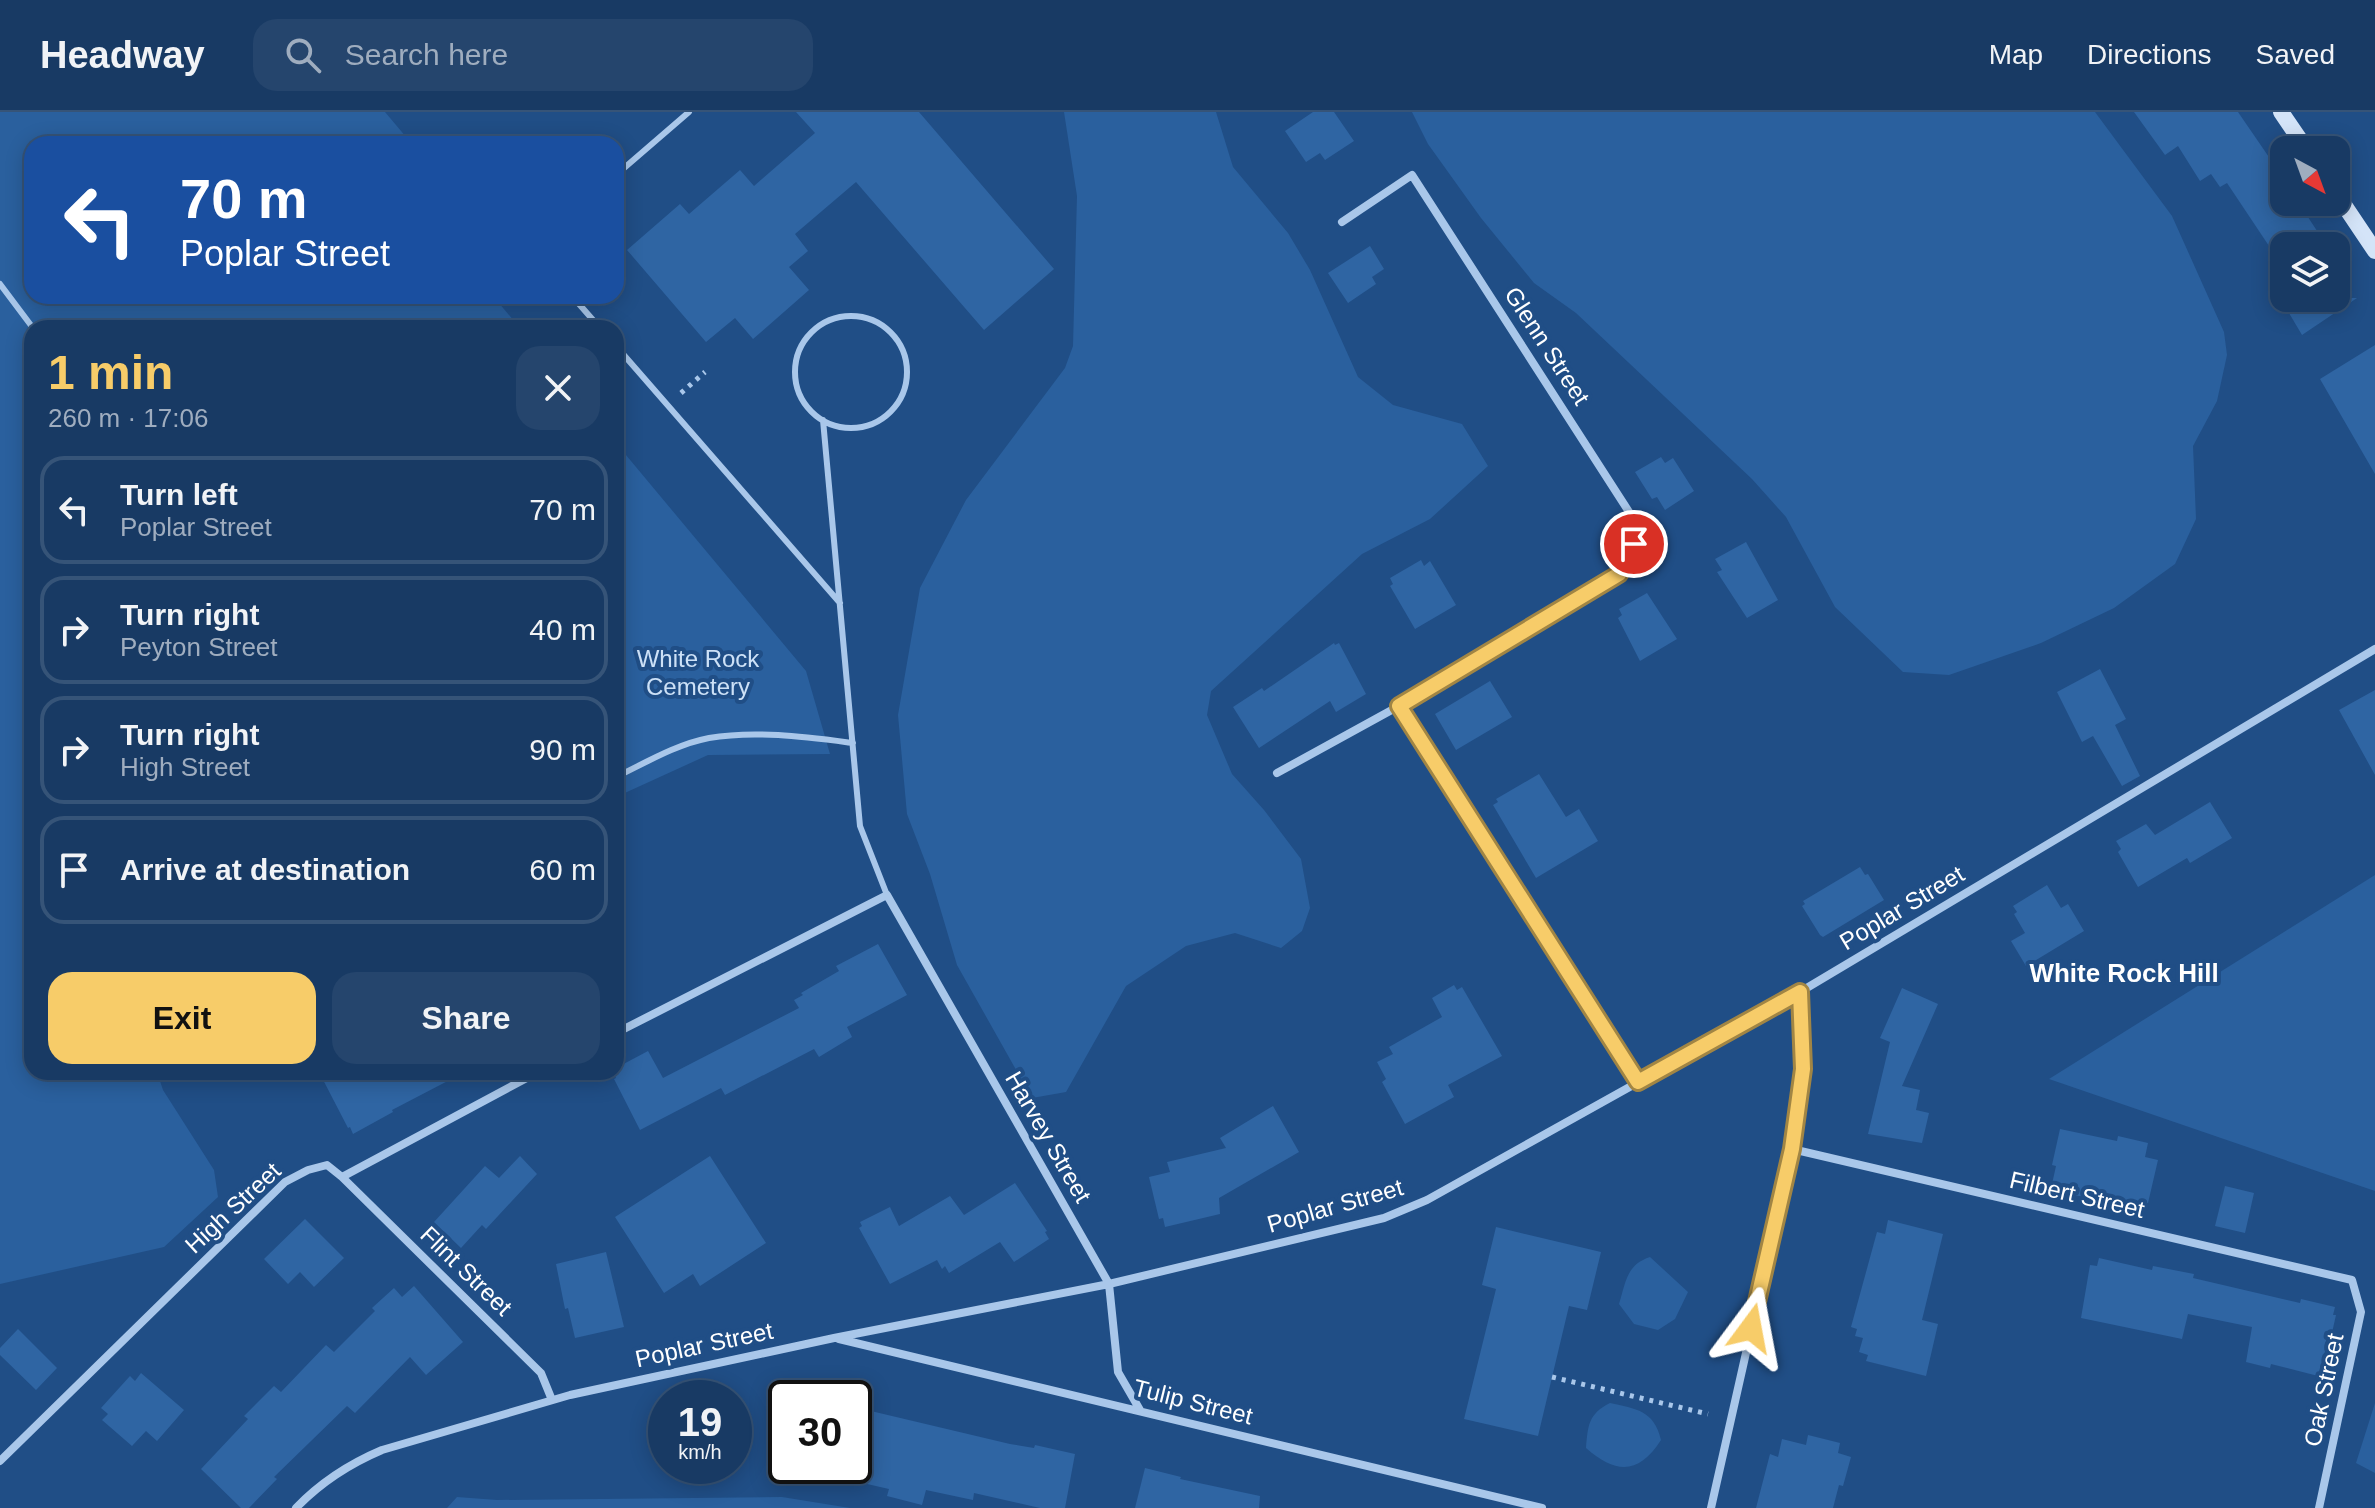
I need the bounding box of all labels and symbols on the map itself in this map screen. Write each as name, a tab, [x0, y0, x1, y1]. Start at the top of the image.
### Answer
north arrow	[2270, 136, 2350, 216]
street label: Glenn Street	[1499, 282, 1596, 410]
pin	[1600, 510, 1668, 578]
park label: White Rock Cemetery	[637, 645, 760, 700]
street label: Poplar Street	[1835, 860, 1969, 955]
district label: White Rock Hill	[2029, 958, 2219, 988]
street label: Harvey Street	[1000, 1066, 1097, 1207]
street label: High Street	[180, 1157, 286, 1258]
street label: Filbert Street	[2007, 1166, 2147, 1223]
street label: Poplar Street	[1264, 1173, 1406, 1238]
street label: Flint Street	[415, 1221, 518, 1321]
position arrow	[1709, 1286, 1793, 1370]
street label: Poplar Street	[633, 1317, 776, 1372]
street label: Oak Street	[2298, 1331, 2349, 1449]
street label: Tulip Street	[1131, 1374, 1256, 1429]
speed limit sign: 30	[768, 1380, 872, 1484]

